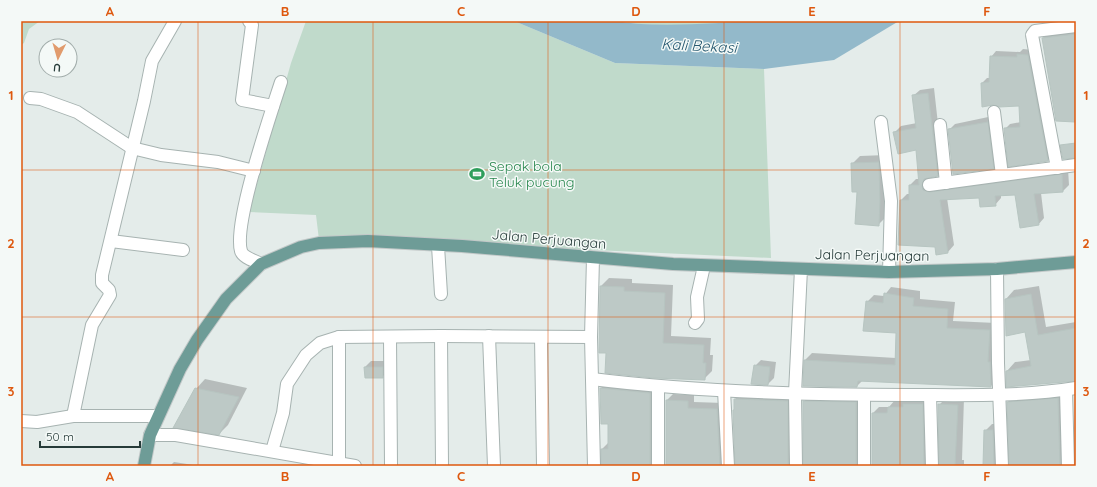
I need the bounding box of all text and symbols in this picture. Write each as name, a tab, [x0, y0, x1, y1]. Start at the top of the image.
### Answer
text: A	[106, 3, 115, 19]
text: B	[281, 3, 289, 19]
text: C	[457, 3, 465, 19]
text: D	[631, 3, 641, 19]
text: E	[808, 3, 816, 19]
text: F	[983, 3, 991, 19]
water label: Kali Bekasi	[661, 34, 739, 57]
north arrow	[38, 38, 78, 78]
text: U	[53, 61, 62, 75]
text: 1	[8, 87, 14, 103]
text: 1	[1083, 87, 1089, 103]
place label: Sepak bola Teluk pucung	[489, 157, 575, 191]
sports icon: Sepak bola Teluk pucung	[468, 165, 486, 183]
street label: Jalan Perjuangan	[491, 225, 607, 253]
text: 2	[7, 235, 15, 251]
text: 2	[1082, 235, 1090, 251]
street label: Jalan Perjuangan	[814, 245, 930, 265]
text: 3	[8, 383, 15, 399]
text: 3	[1083, 383, 1090, 399]
scale bar	[40, 423, 140, 449]
text: 50 m	[46, 429, 74, 444]
text: A	[106, 468, 115, 484]
text: B	[281, 468, 289, 484]
text: C	[457, 468, 465, 484]
text: D	[631, 468, 641, 484]
text: E	[808, 468, 816, 484]
text: F	[983, 468, 991, 484]

